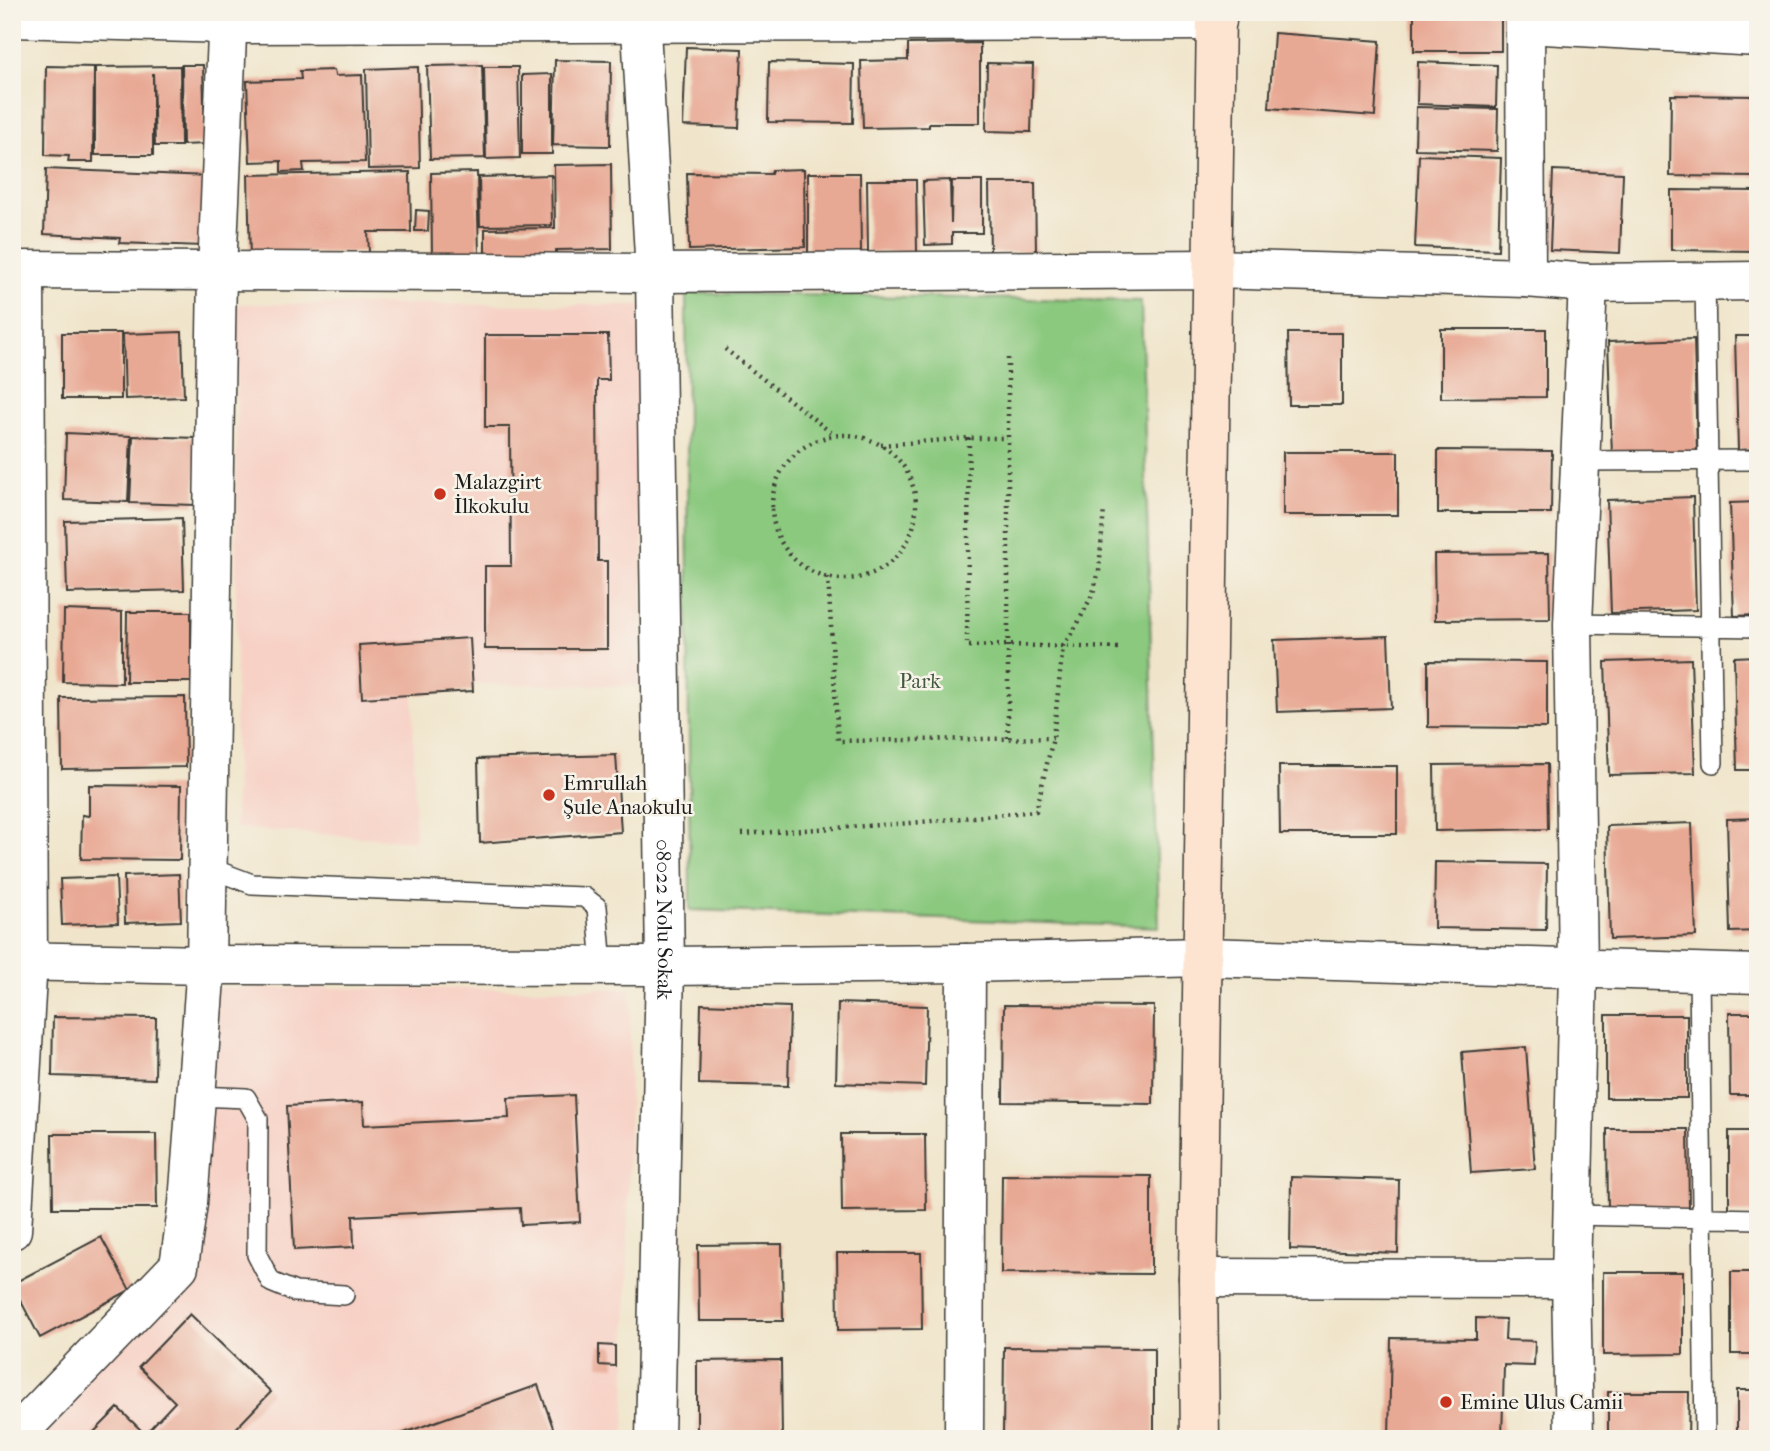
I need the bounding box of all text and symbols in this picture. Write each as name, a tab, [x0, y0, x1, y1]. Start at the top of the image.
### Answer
place label: Malazgirt İlkokulu	[454, 470, 542, 518]
marker: Malazgirt İlkokulu	[432, 486, 448, 502]
park label: Park	[899, 669, 941, 693]
place label: Emrullah Şule Anaokulu	[563, 771, 693, 819]
marker: Emrullah Şule Anaokulu	[541, 787, 557, 803]
street label: 08022 Nolu Sokak	[651, 839, 677, 1000]
place label: Emine Ulus Camii	[1460, 1390, 1623, 1414]
marker: Emine Ulus Camii	[1438, 1394, 1454, 1410]

